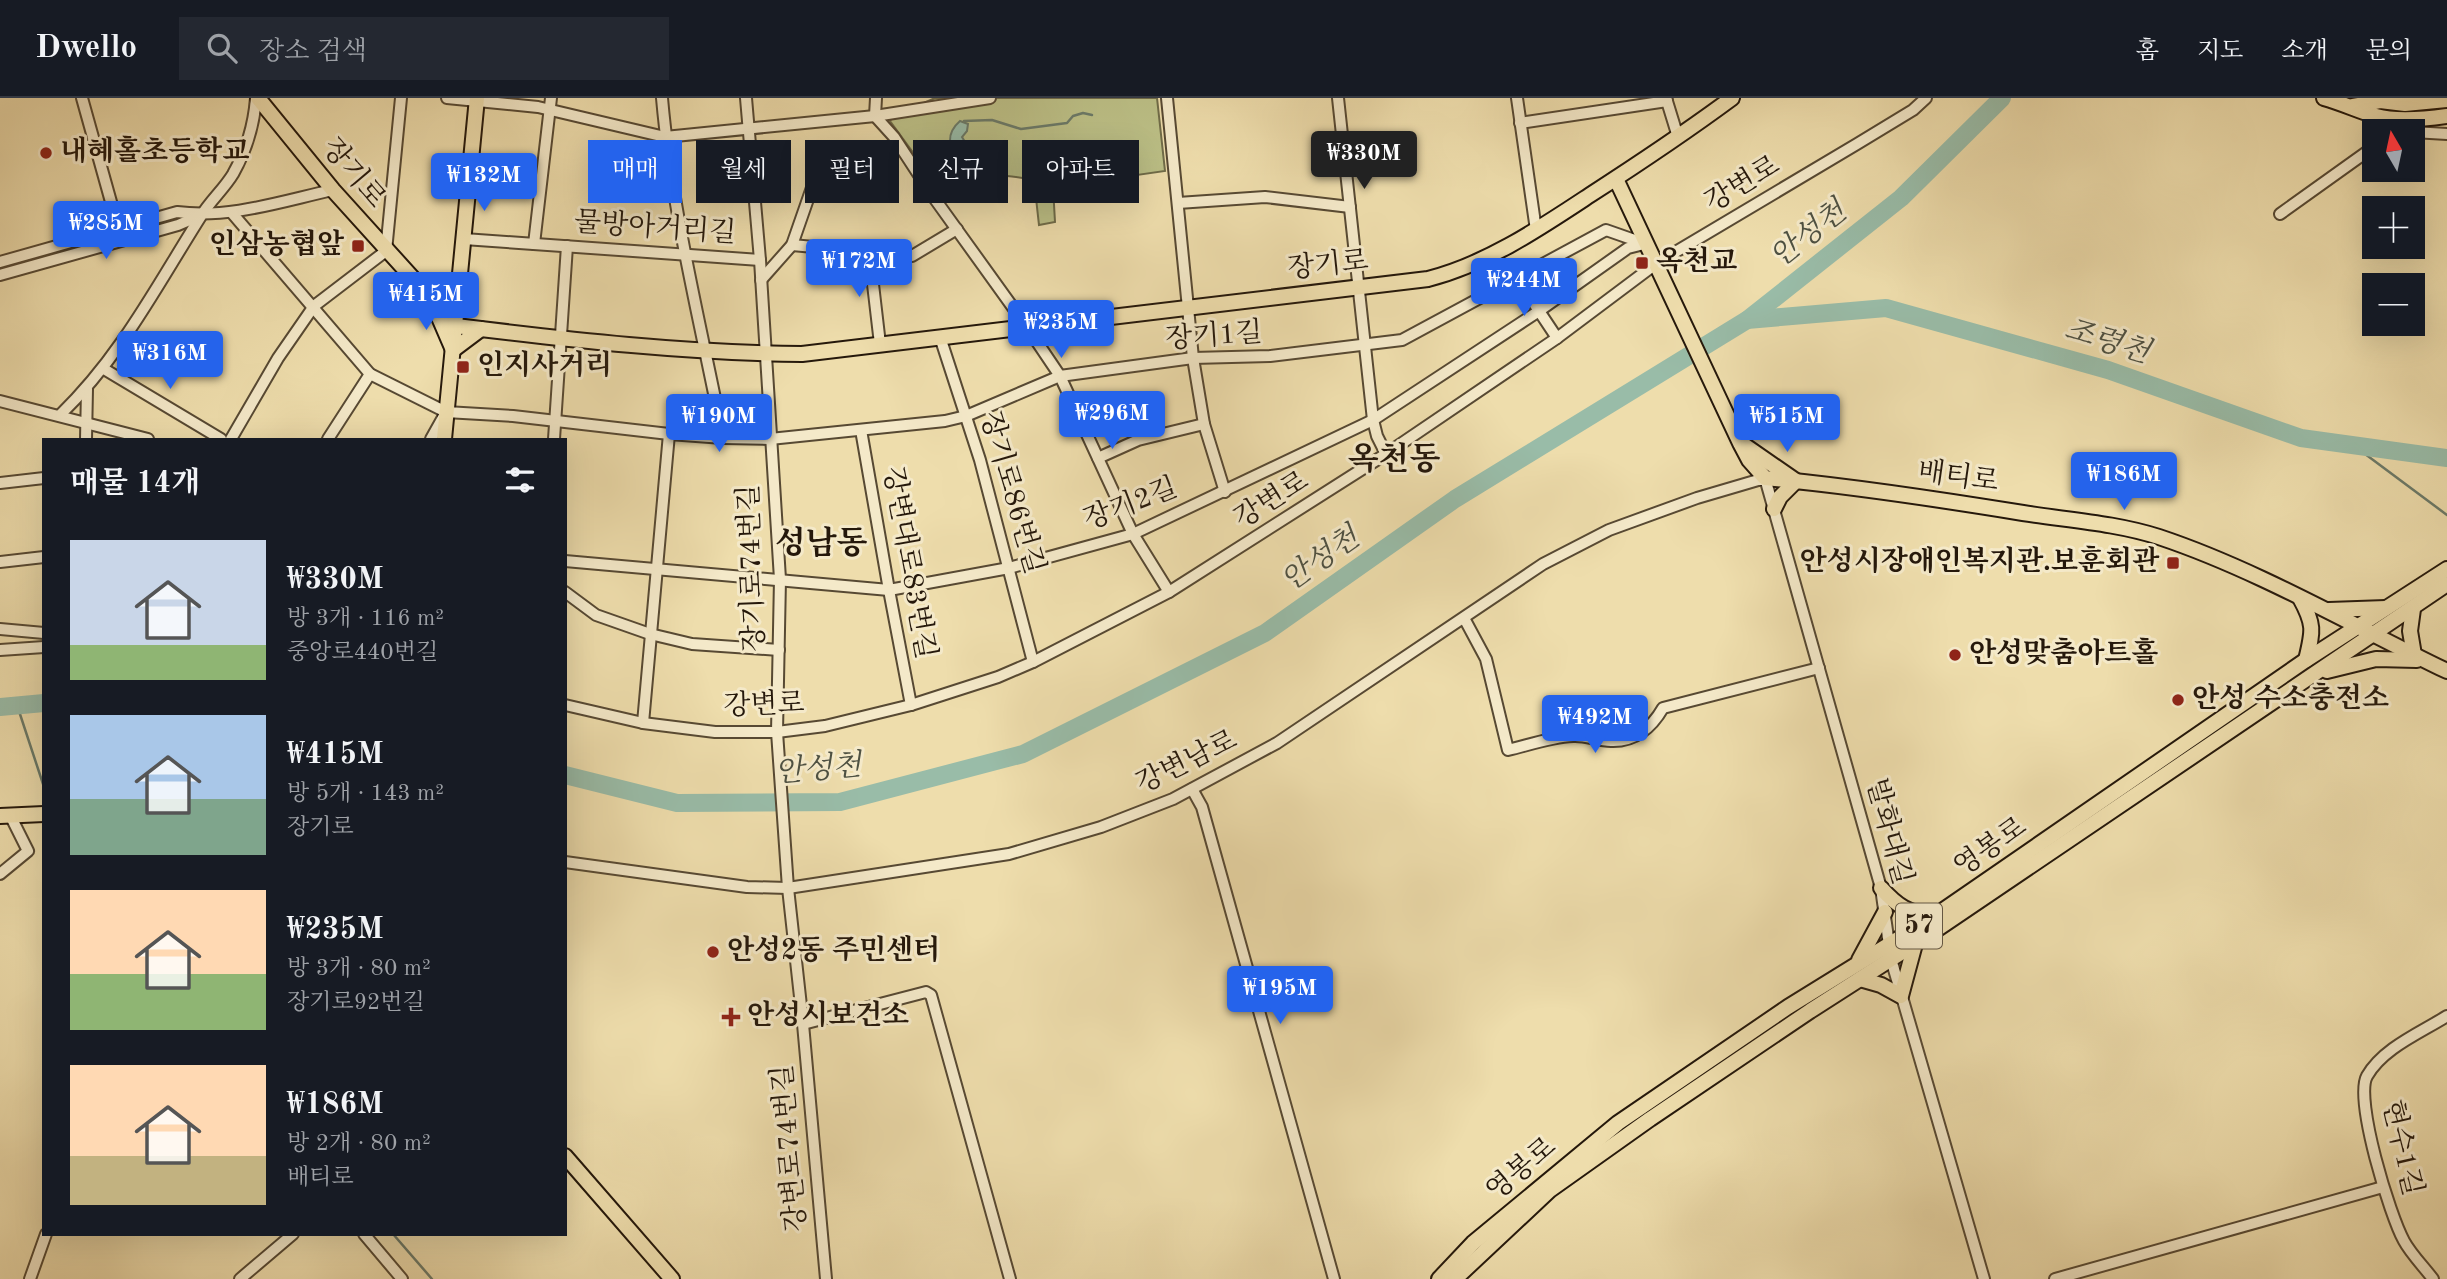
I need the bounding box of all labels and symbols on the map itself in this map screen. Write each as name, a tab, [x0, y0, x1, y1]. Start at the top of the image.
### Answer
north arrow	[2362, 119, 2426, 182]
pin: ₩330M	[1315, 132, 1413, 191]
street label: 장기로	[316, 133, 391, 214]
place label: 내혜홀초등학교	[60, 135, 249, 167]
marker: 내혜홀초등학교	[38, 145, 54, 161]
street label: 강변로	[1700, 150, 1785, 218]
pin: ₩132M	[435, 153, 533, 213]
water label: 안성천	[1764, 193, 1854, 274]
pin: ₩285M	[57, 202, 155, 261]
street label: 물방아거리길	[573, 207, 737, 249]
place label: 인삼농협앞	[209, 228, 345, 260]
marker: 인삼농협앞	[350, 238, 366, 254]
pin: ₩172M	[810, 240, 908, 299]
place label: 옥천교	[1656, 245, 1737, 277]
street label: 장기로	[1286, 246, 1370, 284]
marker: 옥천교	[1634, 255, 1650, 271]
pin: ₩244M	[1475, 258, 1573, 318]
pin: ₩415M	[377, 272, 475, 332]
pin: ₩235M	[1012, 300, 1110, 360]
water label: 조령천	[2061, 312, 2156, 370]
street label: 장기1길	[1164, 318, 1264, 354]
pin: ₩316M	[121, 331, 219, 391]
place label: 인지사거리	[477, 349, 612, 381]
marker: 인지사거리	[455, 359, 471, 375]
pin: ₩296M	[1063, 392, 1161, 451]
pin: ₩190M	[670, 394, 768, 454]
pin: ₩515M	[1738, 394, 1836, 454]
street label: 장기로86번길	[974, 408, 1049, 577]
district label: 옥천동	[1348, 441, 1440, 477]
pin: ₩186M	[2075, 452, 2173, 512]
street label: 배티로	[1916, 457, 2000, 498]
street label: 강변대로83번길	[877, 464, 941, 661]
street label: 강변로	[1229, 466, 1314, 534]
street label: 장기2길	[1080, 473, 1181, 536]
street label: 장기로74번길	[734, 484, 770, 652]
water label: 안성천	[1275, 519, 1367, 597]
district label: 성남동	[775, 525, 867, 561]
place label: 안성시장애인복지관.보훈회관	[1800, 545, 2160, 577]
marker: 안성시장애인복지관.보훈회관	[2165, 555, 2181, 571]
place label: 안성맞춤아트홀	[1969, 637, 2158, 669]
marker: 안성맞춤아트홀	[1947, 647, 1963, 663]
place label: 안성 수소충전소	[2192, 682, 2389, 714]
street label: 강변로	[723, 689, 805, 721]
marker: 안성 수소충전소	[2170, 692, 2186, 708]
pin: ₩492M	[1546, 696, 1644, 755]
street label: 강변남로	[1131, 725, 1242, 799]
water label: 안성천	[773, 748, 865, 789]
street label: 발화대길	[1860, 776, 1917, 888]
street label: 영봉로	[1948, 811, 2032, 883]
road number: 57	[1896, 904, 1942, 948]
place label: 안성2동 주민센터	[727, 934, 940, 966]
marker: 안성2동 주민센터	[705, 944, 721, 960]
pin: ₩195M	[1231, 967, 1329, 1026]
place label: 안성시보건소	[747, 999, 909, 1031]
marker: 안성시보건소	[721, 1007, 741, 1027]
street label: 강변로74번길	[768, 1063, 812, 1233]
street label: 현수1길	[2376, 1097, 2429, 1199]
street label: 영봉로	[1480, 1131, 1562, 1207]

